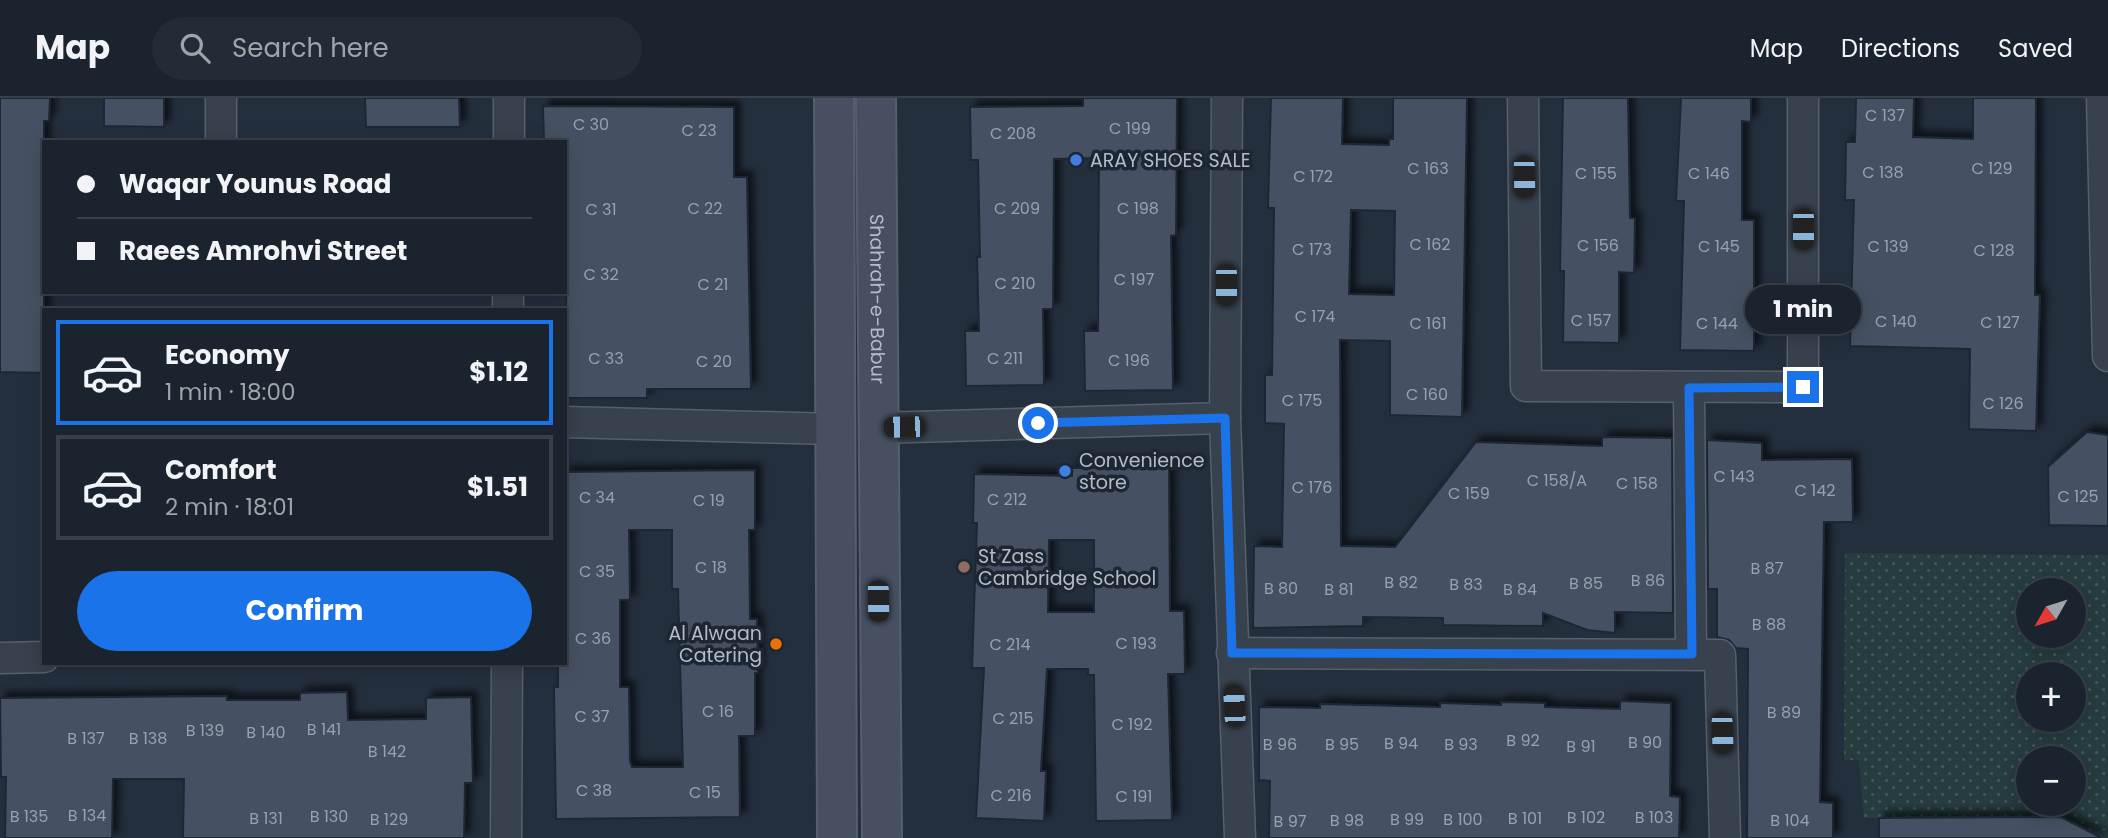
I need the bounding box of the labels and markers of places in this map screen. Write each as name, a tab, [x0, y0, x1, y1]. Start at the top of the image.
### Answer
place label: ARAY SHOES SALE	[1090, 147, 1250, 174]
marker: ARAY SHOES SALE	[1068, 152, 1084, 168]
place label: Convenience store	[1079, 447, 1205, 496]
marker: Convenience store	[1057, 463, 1073, 479]
place label: St Zass Cambridge School	[978, 543, 1156, 592]
marker: St Zass Cambridge School	[956, 559, 972, 575]
place label: Al Alwaan Catering	[669, 620, 762, 669]
marker: Al Alwaan Catering	[768, 636, 784, 652]

